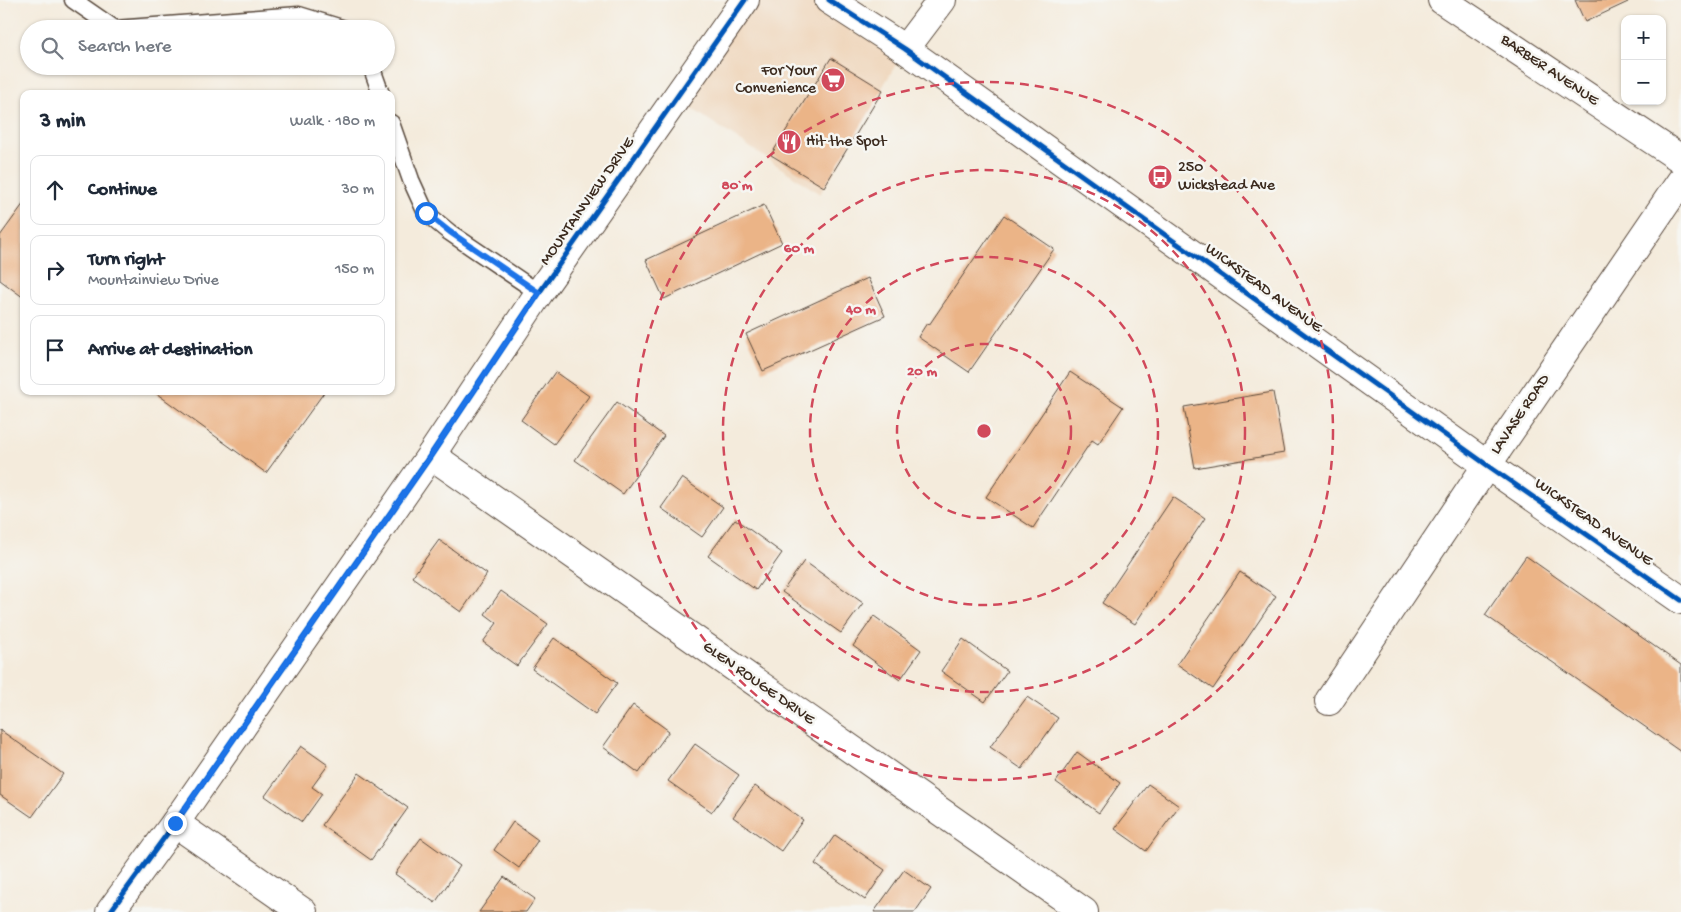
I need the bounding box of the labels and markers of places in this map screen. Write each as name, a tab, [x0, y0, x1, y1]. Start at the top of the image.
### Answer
place label: For Your Convenience	[735, 62, 817, 99]
supermarket icon: For Your Convenience	[820, 67, 846, 93]
restaurant icon: Hit the Spot	[776, 129, 802, 155]
place label: Hit the Spot	[806, 133, 888, 152]
place label: 250 Wickstead Ave	[1178, 159, 1276, 196]
bus stop icon: 250 Wickstead Ave	[1147, 164, 1173, 190]
centre of rings	[975, 422, 993, 440]

